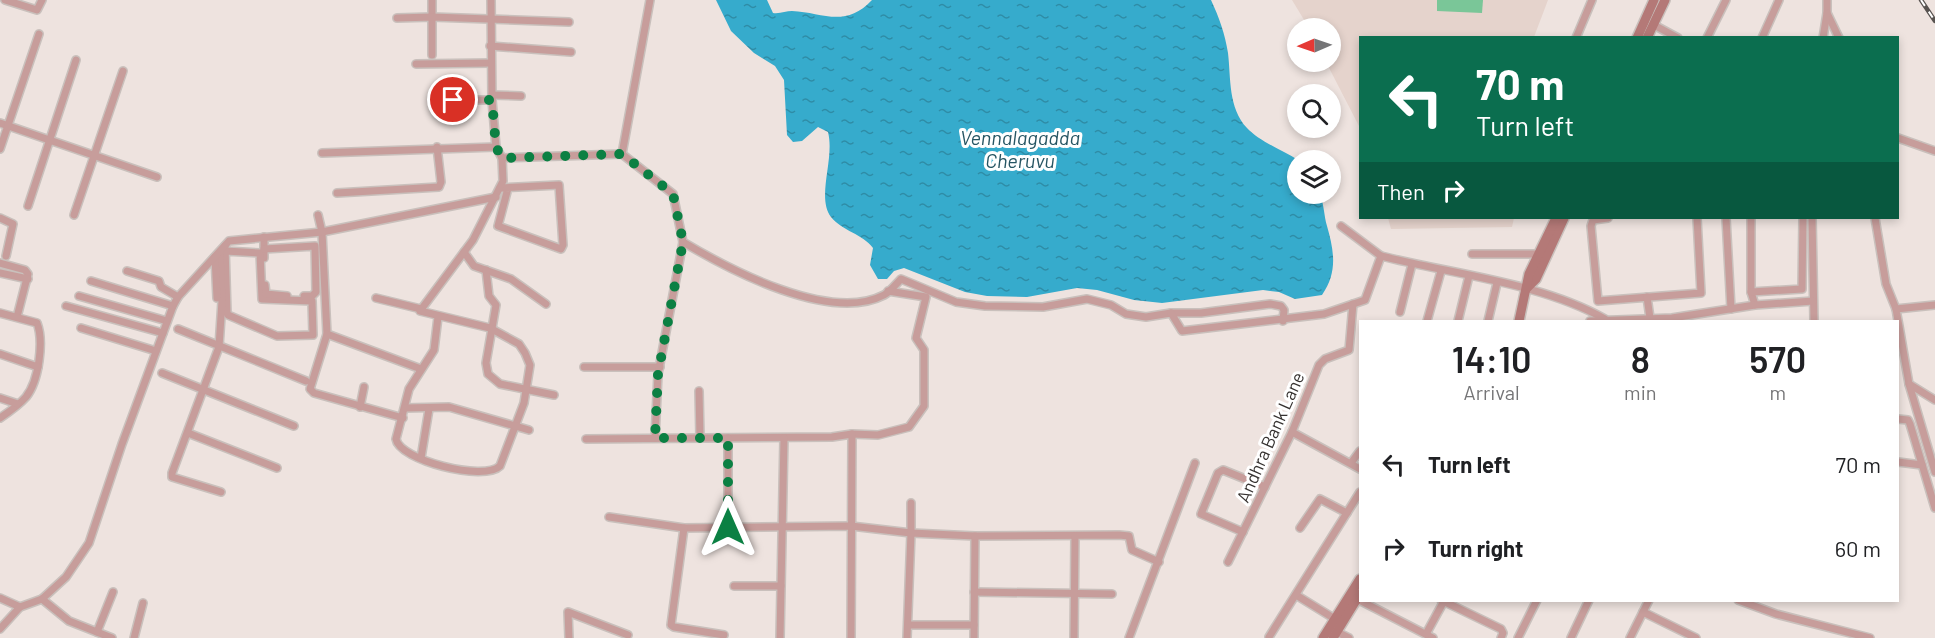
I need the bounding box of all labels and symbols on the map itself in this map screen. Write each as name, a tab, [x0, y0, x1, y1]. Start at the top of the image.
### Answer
north arrow	[1287, 18, 1341, 72]
pin	[427, 74, 478, 125]
water label: Vennalagadda Cheruvu	[960, 125, 1080, 172]
street label: Andhra Bank Lane	[1231, 368, 1309, 506]
position arrow	[696, 495, 760, 559]

